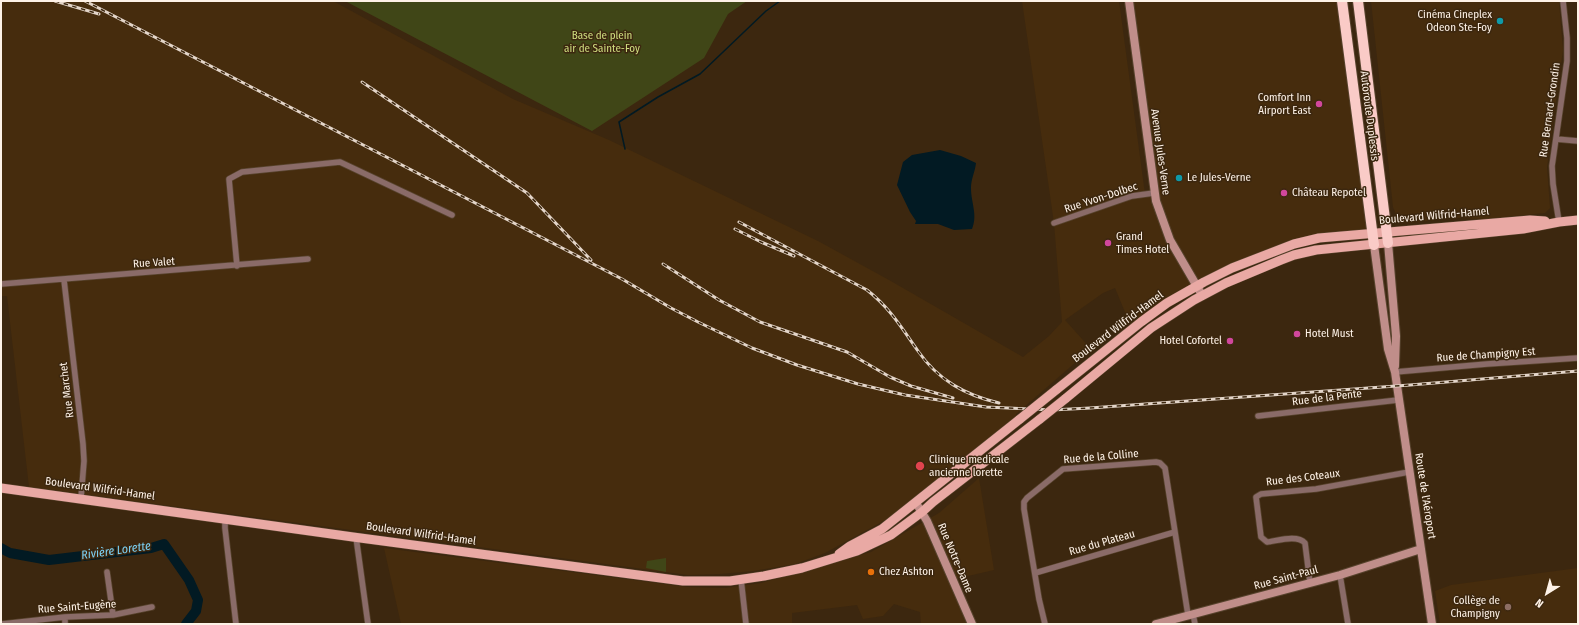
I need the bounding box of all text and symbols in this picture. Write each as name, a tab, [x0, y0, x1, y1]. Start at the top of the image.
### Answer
place label: Cinéma Cineplex Odeon Ste-Foy	[1418, 8, 1492, 34]
marker: Cinéma Cineplex Odeon Ste-Foy	[1495, 16, 1505, 26]
park label: Base de plein air de Sainte-Foy	[564, 29, 640, 55]
street label: Rue Bernard-Grondin	[1537, 62, 1563, 158]
street label: Autoroute Duplessis	[1357, 70, 1381, 162]
place label: Comfort Inn Airport East	[1258, 91, 1311, 117]
marker: Comfort Inn Airport East	[1314, 99, 1324, 109]
street label: Avenue Jules-Verne	[1147, 108, 1173, 196]
place label: Le Jules-Verne	[1187, 171, 1251, 185]
marker: Le Jules-Verne	[1174, 173, 1184, 183]
street label: Rue Yvon-Dolbec	[1063, 180, 1139, 216]
place label: Château Repotel	[1292, 186, 1366, 200]
marker: Château Repotel	[1279, 188, 1289, 198]
street label: Boulevard Wilfrid-Hamel	[1378, 205, 1490, 227]
place label: Grand Times Hotel	[1116, 230, 1169, 256]
marker: Grand Times Hotel	[1103, 238, 1113, 248]
street label: Rue Valet	[133, 255, 175, 271]
street label: Boulevard Wilfrid-Hamel	[1070, 288, 1166, 366]
place label: Hotel Must	[1305, 327, 1354, 341]
marker: Hotel Must	[1292, 329, 1302, 339]
place label: Hotel Cofortel	[1159, 334, 1222, 348]
marker: Hotel Cofortel	[1225, 336, 1235, 346]
street label: Rue de Champigny Est	[1436, 345, 1536, 365]
street label: Rue Marchet	[57, 361, 77, 419]
street label: Rue de la Pente	[1291, 387, 1363, 409]
street label: Rue de la Colline	[1063, 447, 1139, 467]
street label: Route de l'Aéroport	[1412, 452, 1438, 540]
place label: Clinique medicale ancienne lorette	[929, 453, 1009, 479]
marker: Clinique medicale ancienne lorette	[914, 460, 926, 472]
street label: Rue des Coteaux	[1265, 467, 1341, 489]
street label: Boulevard Wilfrid-Hamel	[44, 475, 156, 503]
street label: Boulevard Wilfrid-Hamel	[365, 520, 477, 548]
street label: Rue Notre-Dame	[934, 521, 976, 595]
street label: Rue du Plateau	[1068, 527, 1136, 559]
water label: Rivière Lorette	[80, 539, 152, 563]
street label: Rue Saint-Paul	[1253, 563, 1319, 593]
place label: Chez Ashton	[879, 565, 934, 579]
marker: Chez Ashton	[866, 567, 876, 577]
north arrow	[1527, 573, 1567, 613]
place label: Collège de Champigny	[1450, 594, 1500, 620]
text: N	[1533, 596, 1546, 610]
street label: Rue Saint-Eugène	[37, 598, 117, 616]
marker: Collège de Champigny	[1503, 602, 1513, 612]

